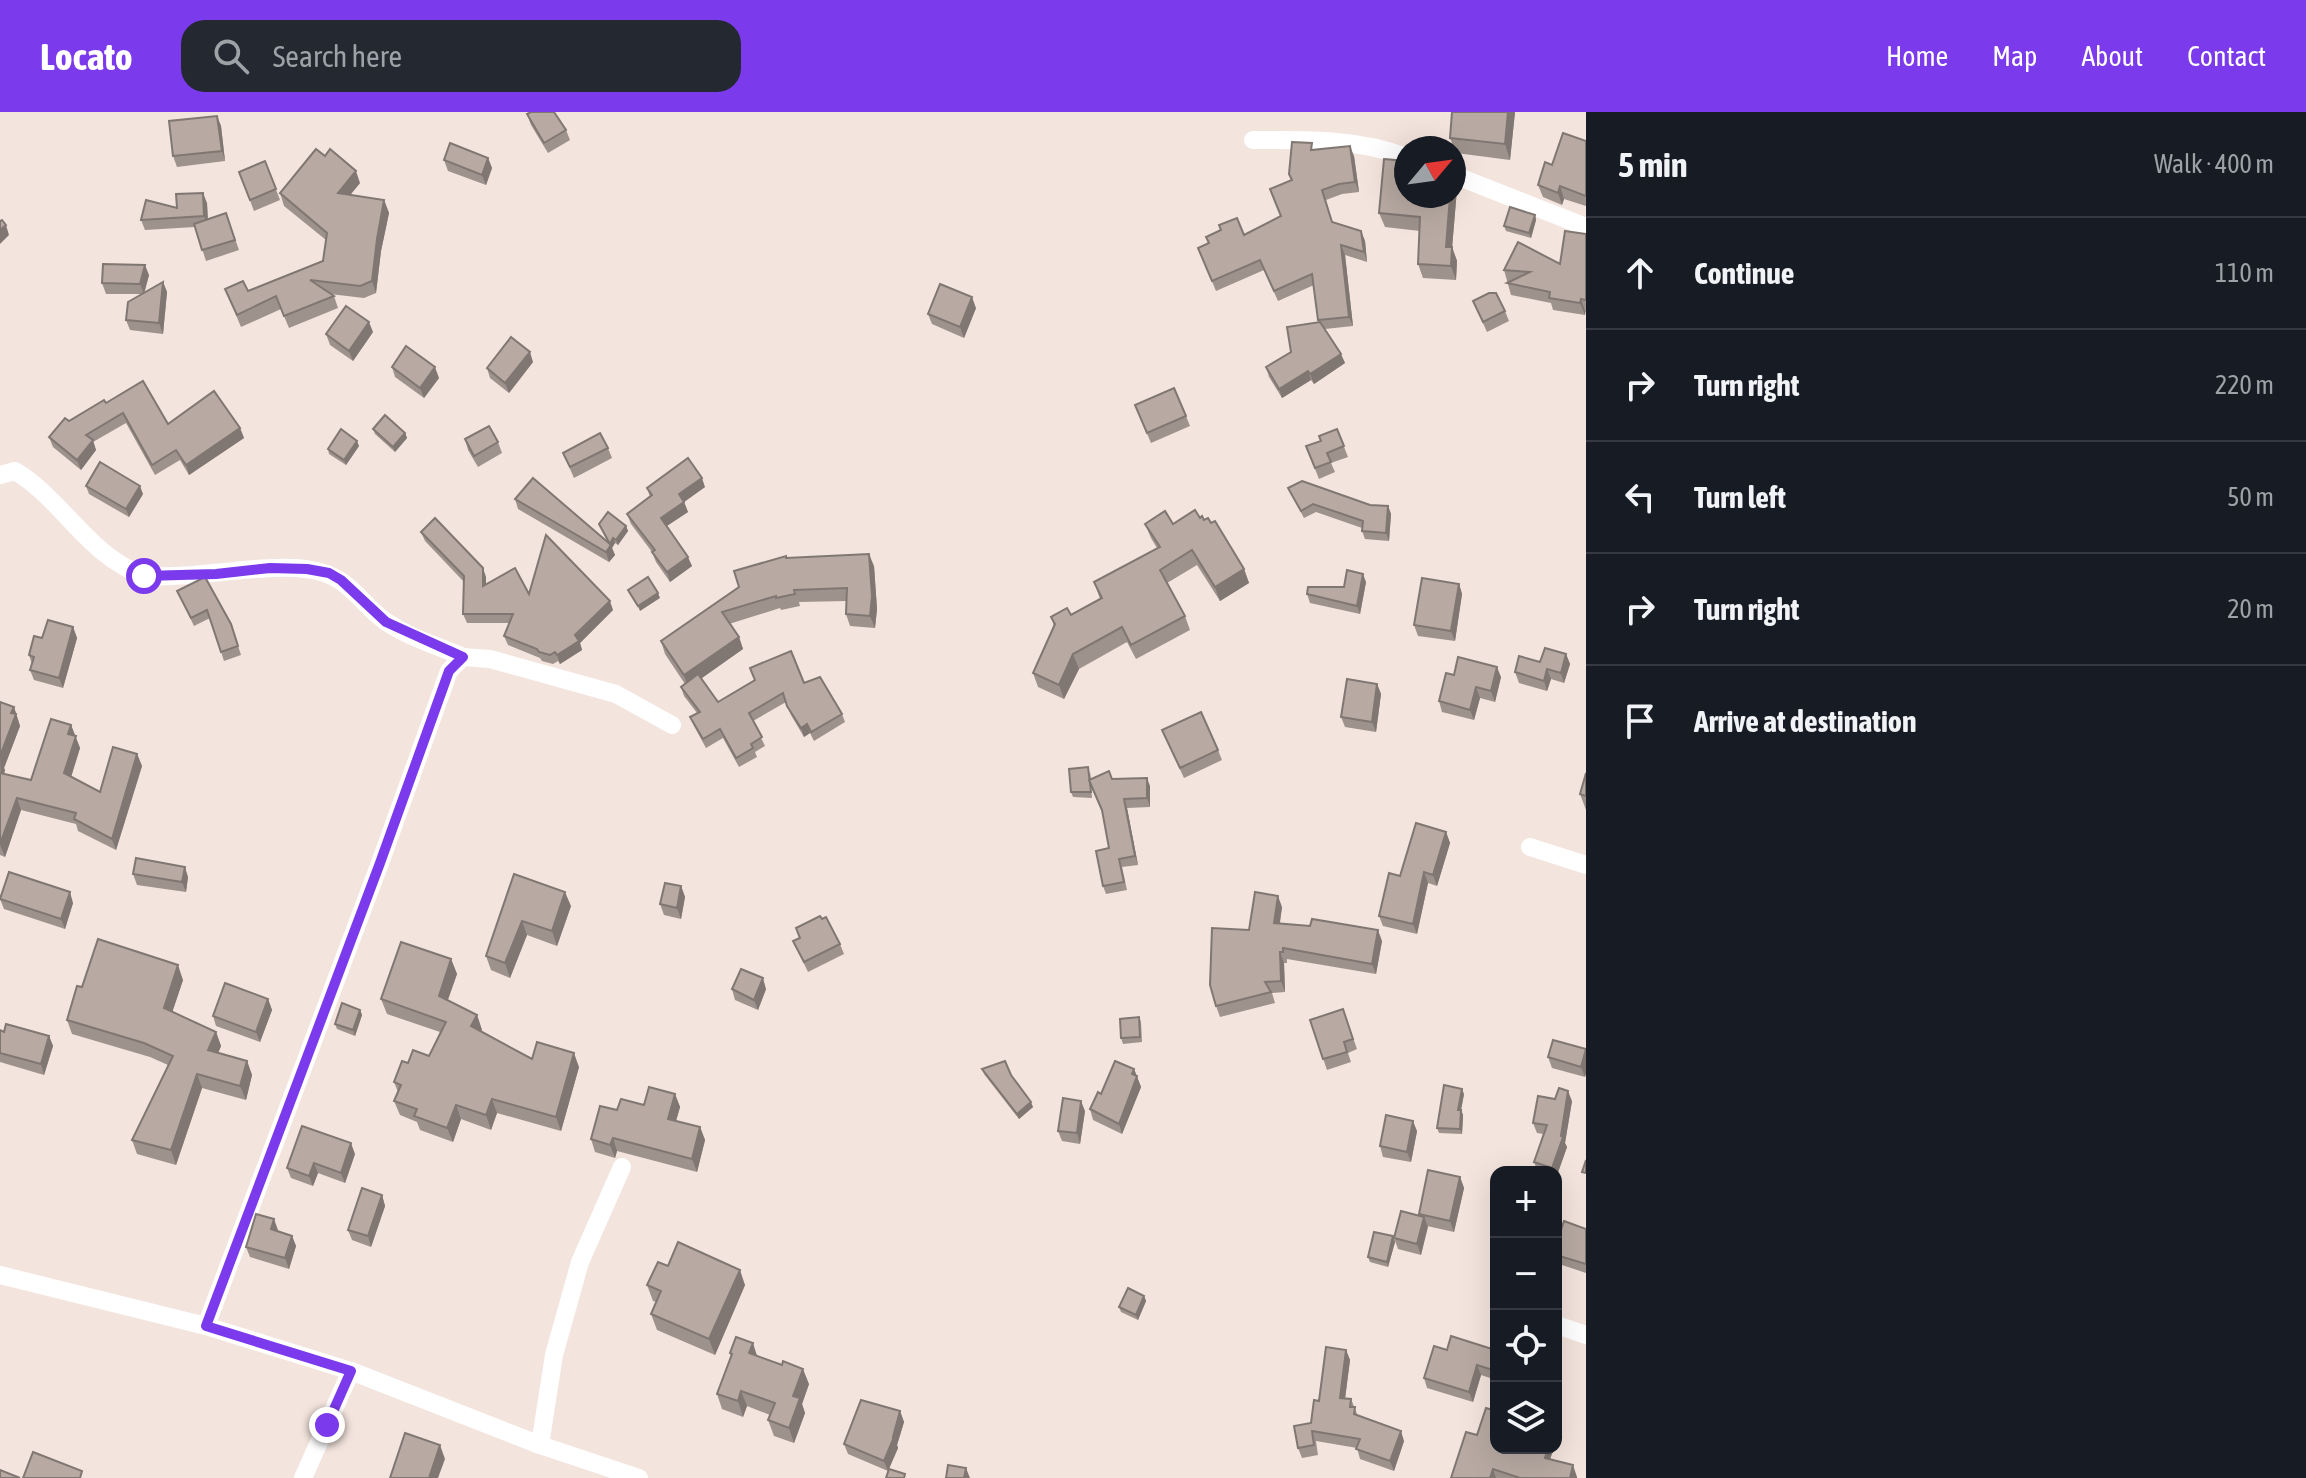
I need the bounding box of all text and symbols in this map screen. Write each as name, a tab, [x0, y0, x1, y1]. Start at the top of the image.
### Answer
search box	[181, 20, 741, 92]
icon: search	[209, 34, 253, 78]
text: Locato	[40, 35, 133, 78]
text: Search here	[273, 39, 402, 73]
text: Home	[1886, 40, 1948, 72]
text: Map	[1992, 40, 2037, 72]
text: About	[2081, 40, 2143, 72]
text: Contact	[2187, 40, 2266, 72]
north arrow	[1394, 136, 1466, 208]
text: 5 min	[1618, 145, 1687, 184]
text: Walk · 400 m	[2154, 149, 2274, 179]
icon: ahead	[1618, 251, 1662, 295]
text: Continue	[1694, 256, 1794, 290]
text: 110 m	[2215, 258, 2274, 288]
icon: right	[1618, 363, 1662, 407]
text: Turn right	[1694, 368, 1800, 402]
text: 220 m	[2215, 370, 2274, 400]
icon: left	[1618, 475, 1662, 519]
text: Turn left	[1694, 480, 1786, 514]
text: 50 m	[2227, 482, 2274, 512]
route start	[126, 558, 162, 594]
icon: right	[1618, 587, 1662, 631]
text: Turn right	[1694, 592, 1800, 626]
text: 20 m	[2227, 594, 2274, 624]
icon: arrive	[1618, 699, 1662, 743]
text: Arrive at destination	[1694, 704, 1916, 738]
map controls	[1490, 1166, 1562, 1454]
button: +	[1490, 1166, 1562, 1238]
button: −	[1490, 1238, 1562, 1310]
button: locate	[1490, 1310, 1562, 1382]
button: layers	[1490, 1382, 1562, 1454]
route end	[309, 1407, 345, 1443]

